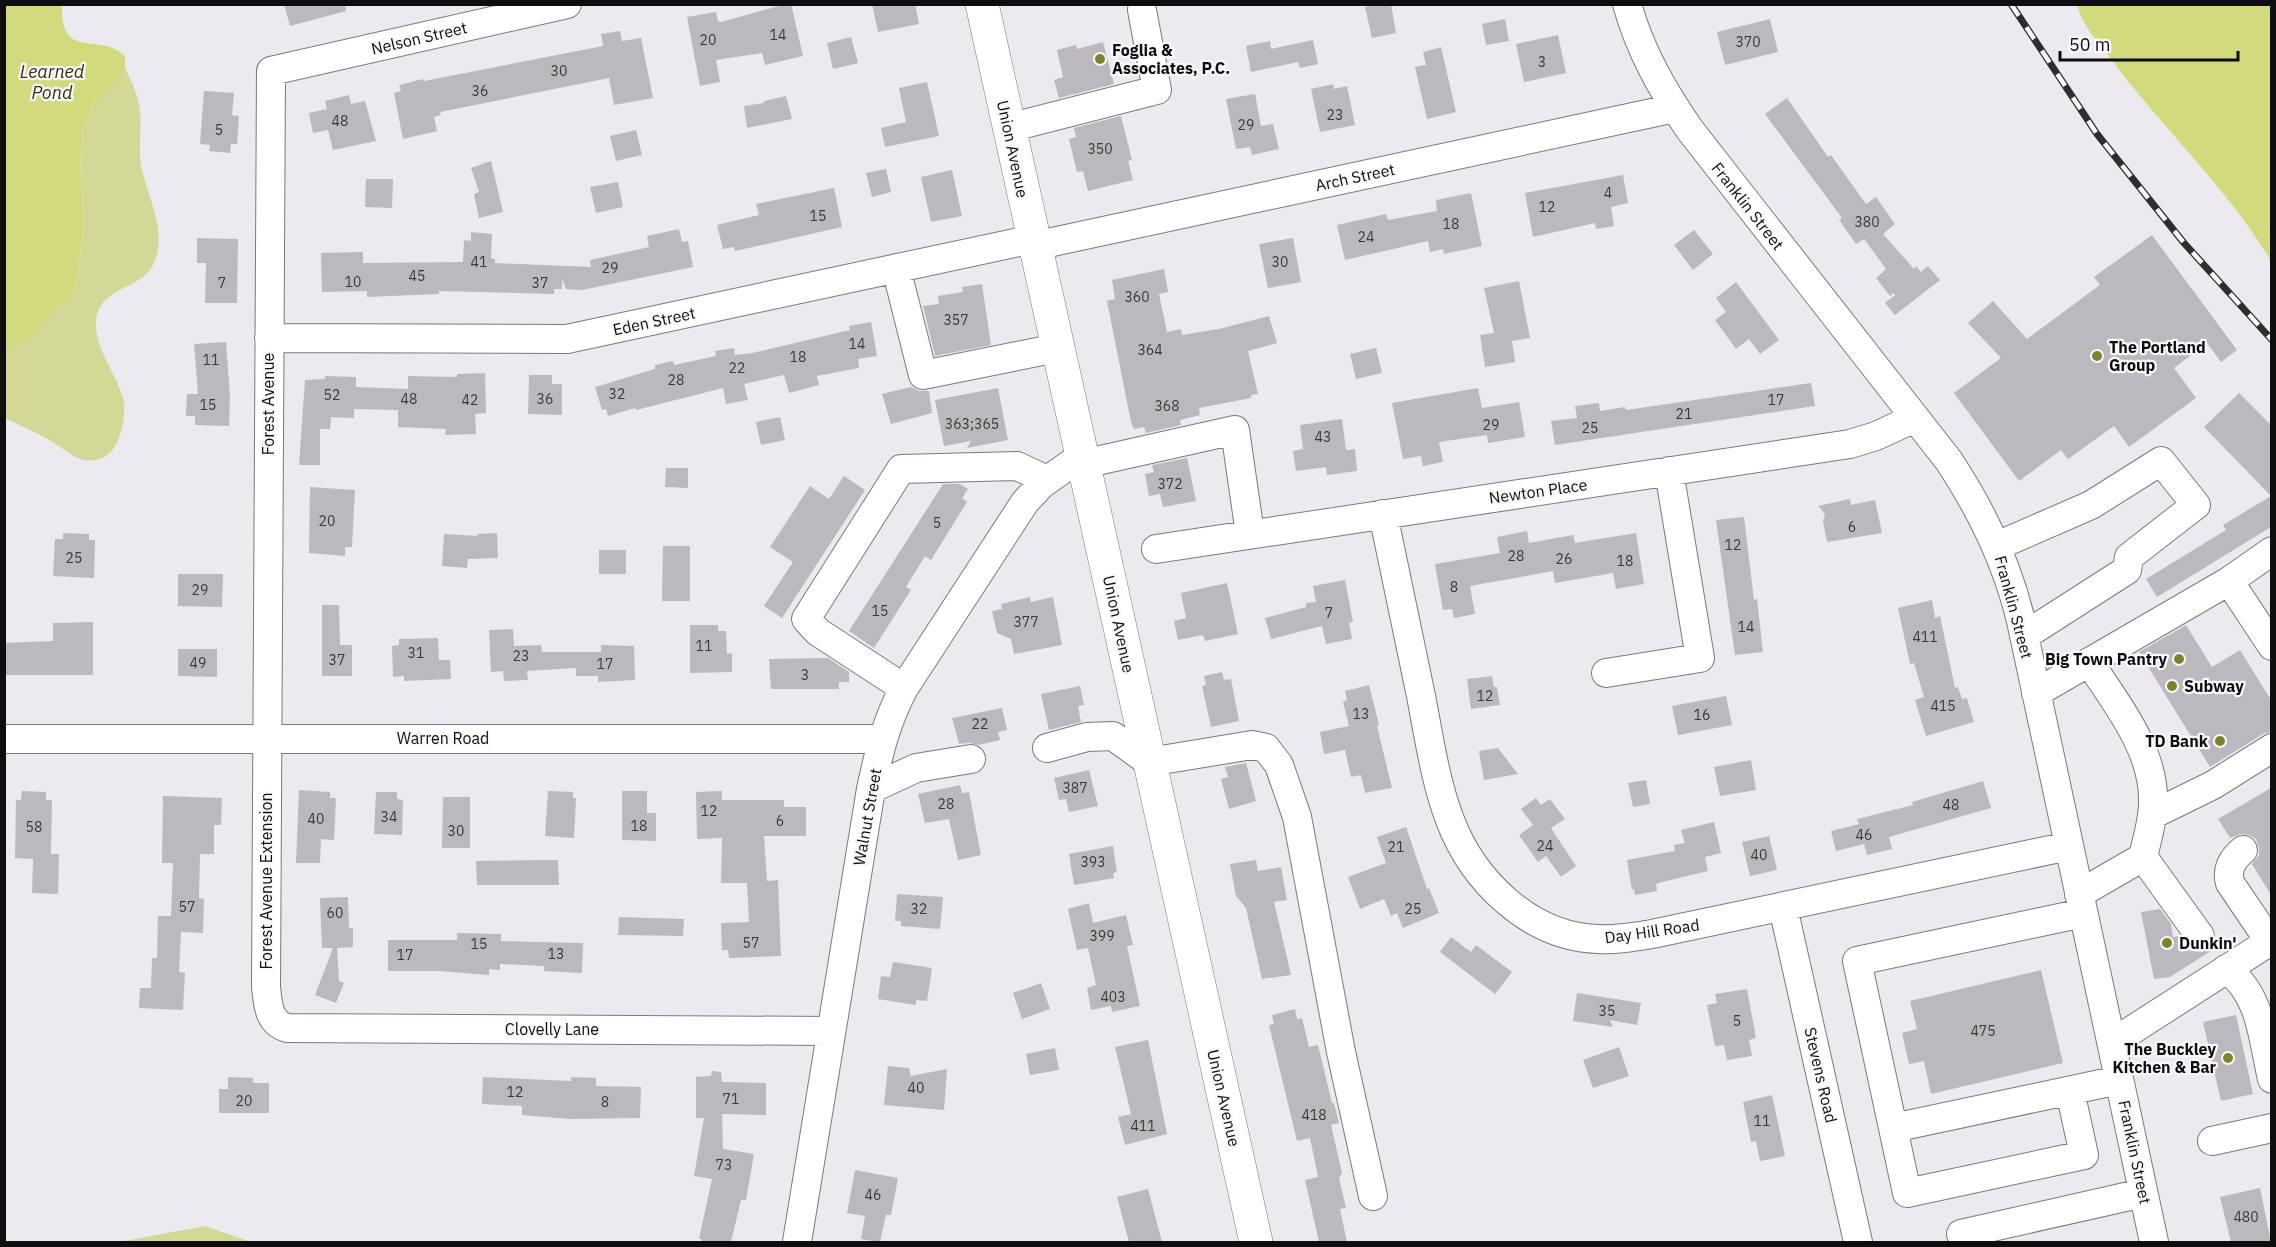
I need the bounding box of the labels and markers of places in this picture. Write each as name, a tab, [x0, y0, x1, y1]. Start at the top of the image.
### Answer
place label: Foglia & Associates, P.C.	[1112, 40, 1230, 78]
marker: Foglia & Associates, P.C.	[1093, 52, 1107, 66]
place label: The Portland Group	[2109, 337, 2206, 375]
marker: The Portland Group	[2090, 349, 2104, 363]
place label: Big Town Pantry	[2045, 649, 2167, 669]
marker: Big Town Pantry	[2172, 652, 2186, 666]
place label: Subway	[2184, 676, 2244, 696]
marker: Subway	[2165, 679, 2179, 693]
place label: TD Bank	[2145, 731, 2209, 751]
marker: TD Bank	[2213, 734, 2227, 748]
place label: Dunkin'	[2179, 933, 2237, 953]
marker: Dunkin'	[2160, 936, 2174, 950]
place label: The Buckley Kitchen & Bar	[2113, 1039, 2217, 1077]
marker: The Buckley Kitchen & Bar	[2221, 1051, 2235, 1065]

